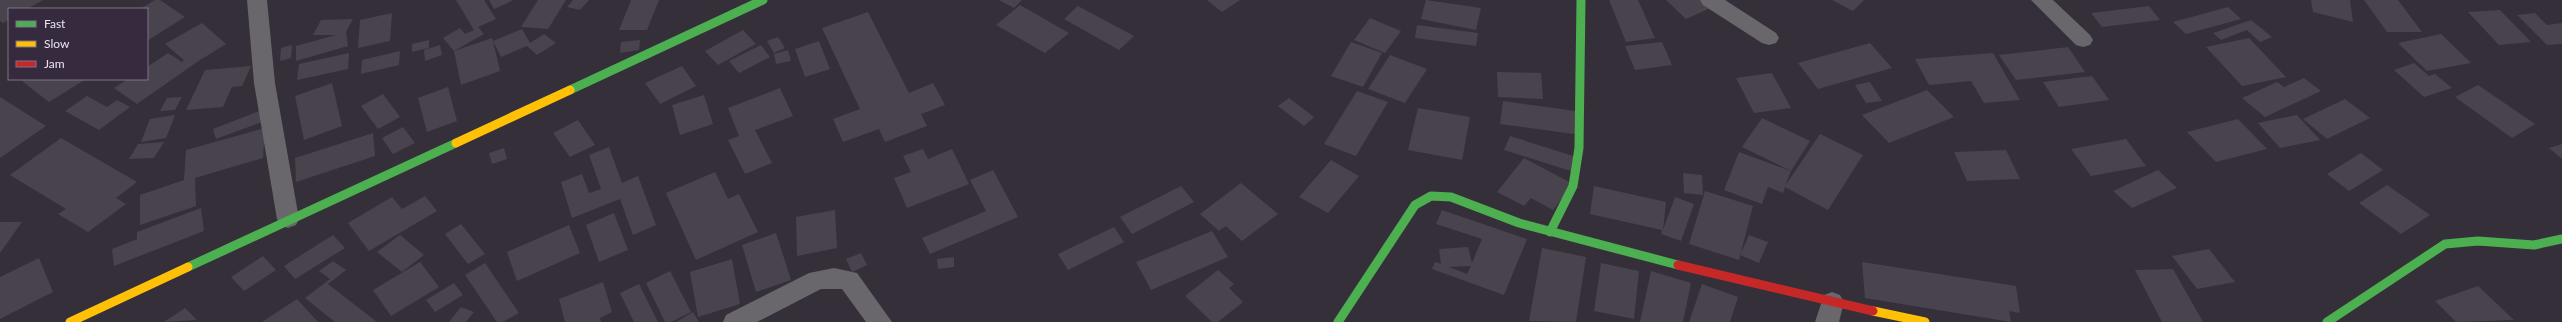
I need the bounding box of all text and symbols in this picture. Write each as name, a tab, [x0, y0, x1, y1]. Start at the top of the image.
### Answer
legend	[8, 8, 148, 80]
text: Fast	[44, 16, 66, 31]
text: Slow	[44, 36, 70, 51]
text: Jam	[44, 56, 65, 71]

